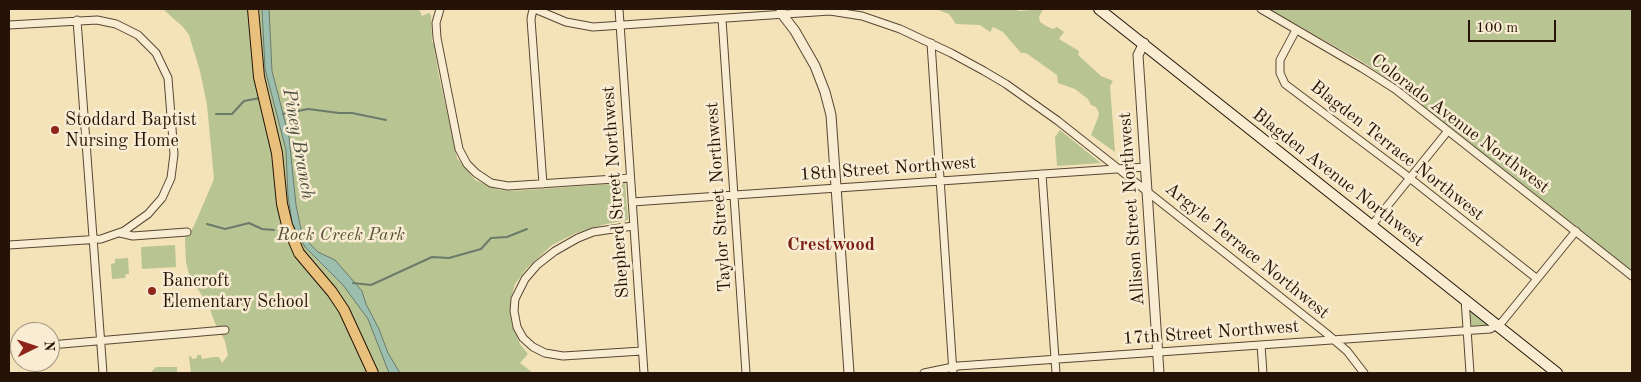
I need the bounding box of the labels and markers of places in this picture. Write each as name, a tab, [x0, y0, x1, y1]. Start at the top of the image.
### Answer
place label: Stoddard Baptist Nursing Home	[65, 109, 197, 152]
marker: Stoddard Baptist Nursing Home	[49, 124, 61, 136]
place label: Bancroft Elementary School	[162, 270, 309, 312]
marker: Bancroft Elementary School	[146, 285, 158, 297]

